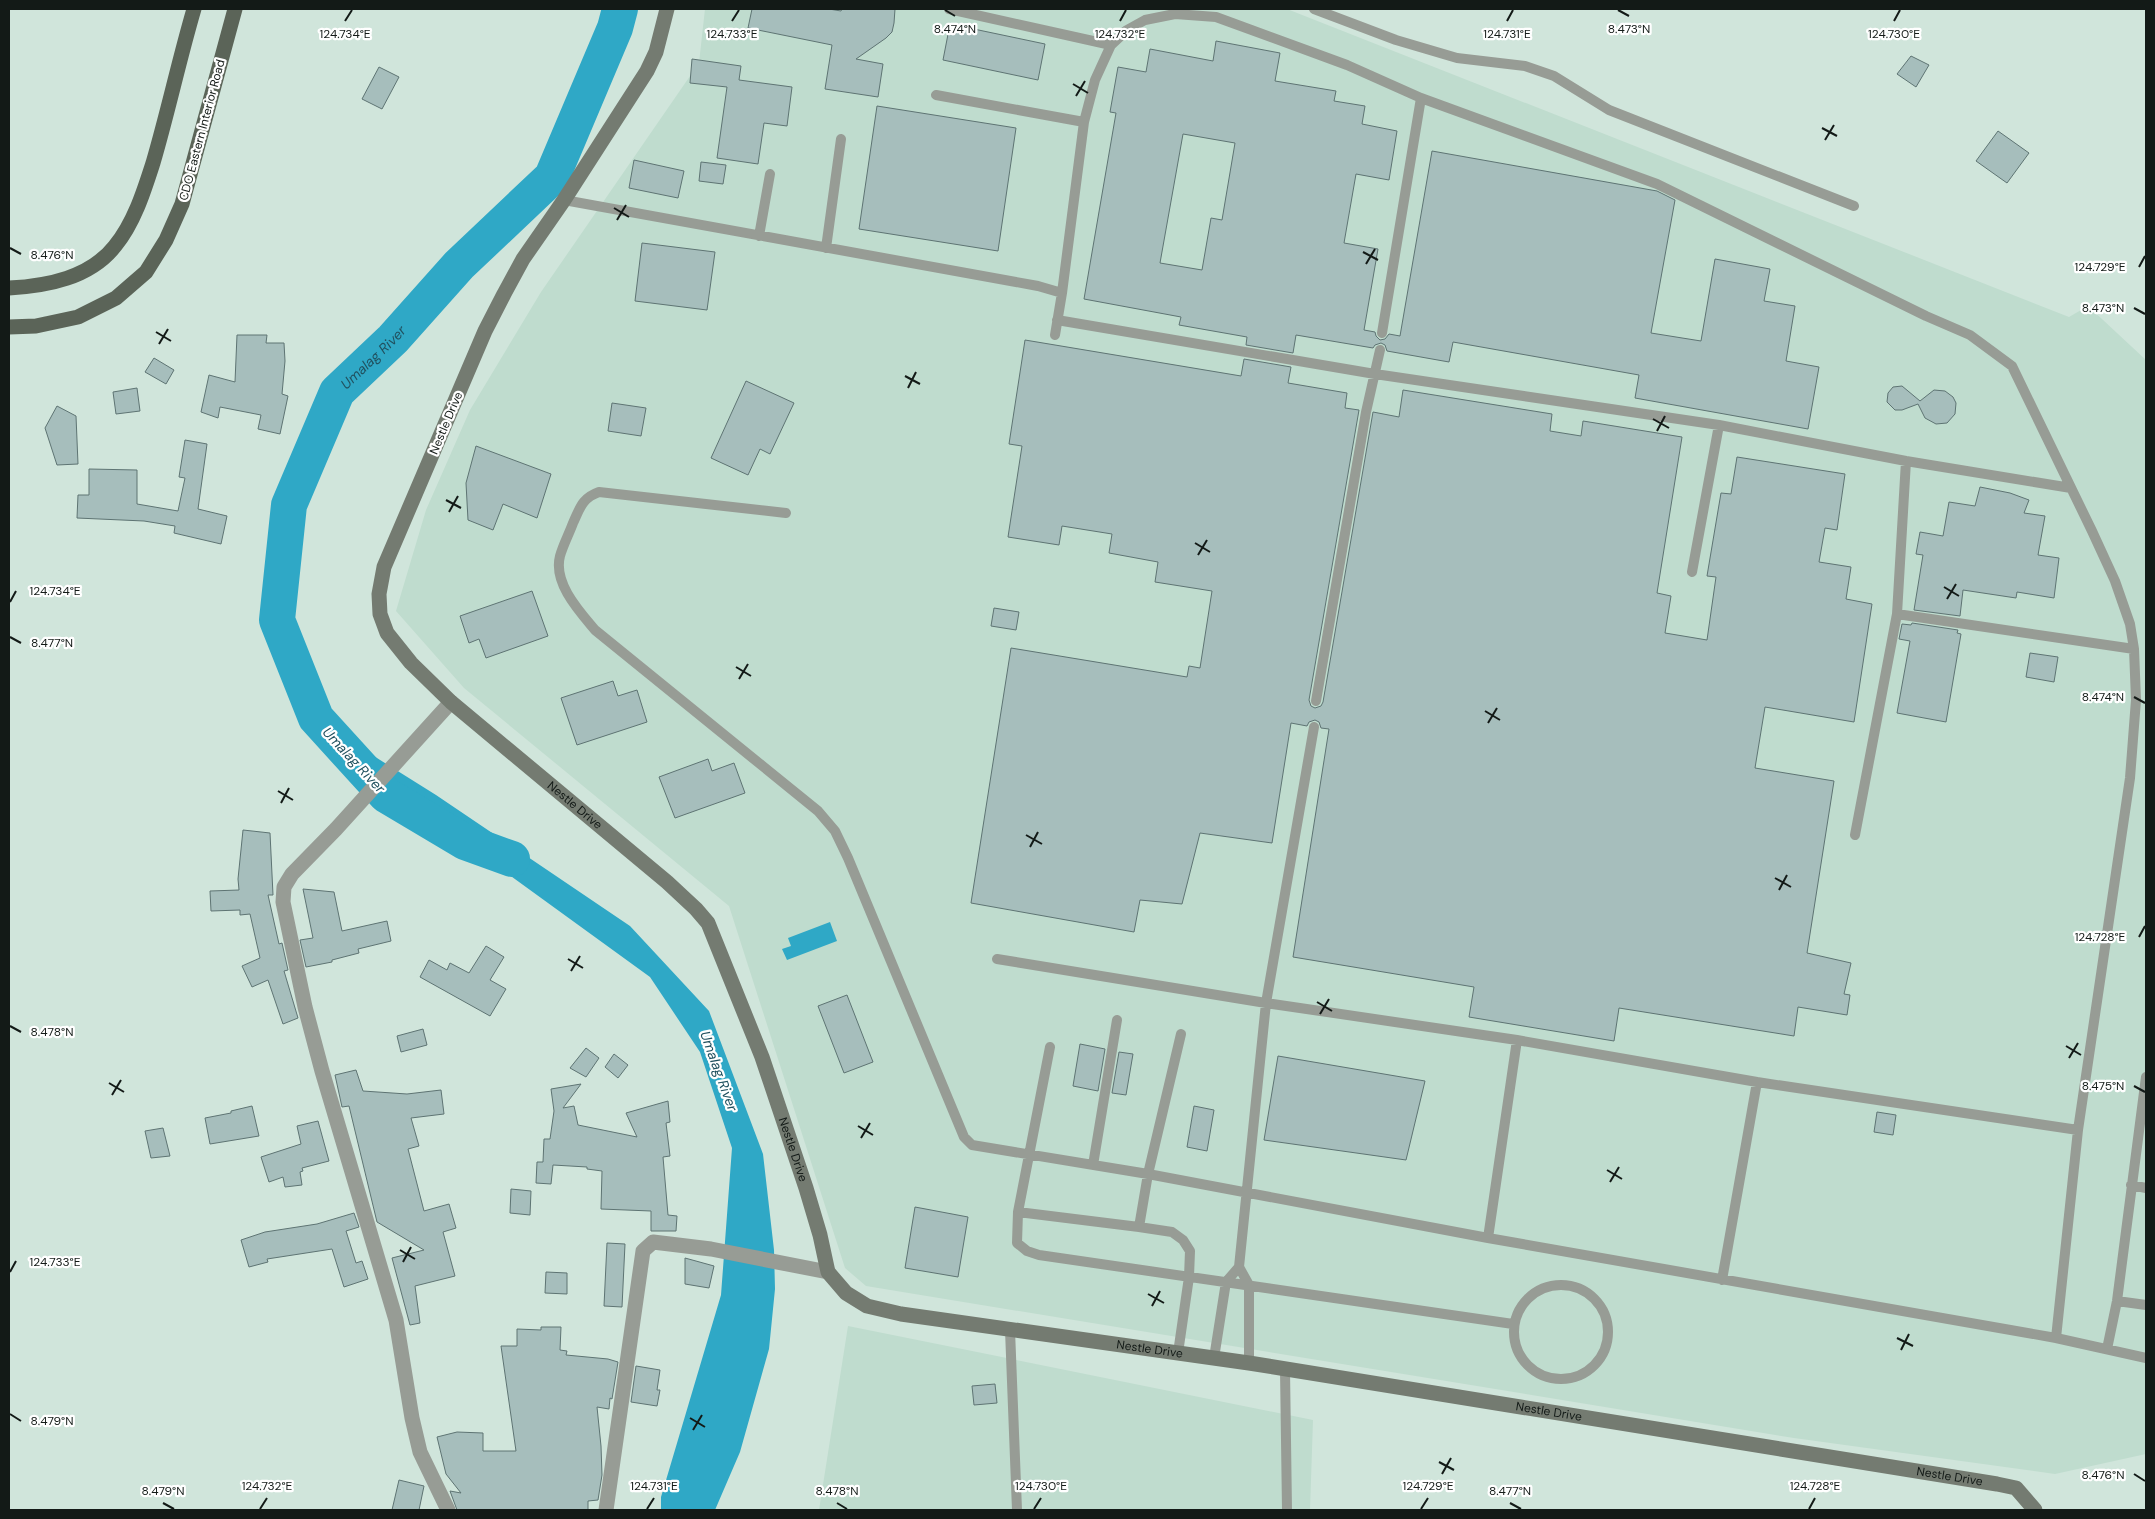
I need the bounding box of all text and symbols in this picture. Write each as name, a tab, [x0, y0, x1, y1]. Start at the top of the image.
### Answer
text: 8.474°N	[934, 21, 976, 37]
text: 8.473°N	[1608, 21, 1650, 37]
text: 124.734°E	[319, 26, 371, 42]
text: 124.733°E	[707, 26, 758, 42]
text: 124.732°E	[1095, 26, 1146, 42]
text: 124.731°E	[1483, 26, 1531, 42]
text: 124.730°E	[1868, 26, 1920, 42]
street label: CDO Eastern Interior Road	[175, 58, 229, 202]
text: 8.476°N	[31, 247, 74, 263]
text: 124.729°E	[2074, 259, 2126, 275]
text: 8.473°N	[2082, 300, 2124, 316]
water label: Umalag River	[337, 321, 410, 393]
street label: Nestle Drive	[426, 389, 466, 457]
text: 124.734°E	[29, 583, 81, 599]
text: 8.477°N	[31, 635, 73, 651]
text: 8.474°N	[2082, 689, 2124, 705]
water label: Umalag River	[319, 723, 390, 797]
street label: Nestle Drive	[544, 778, 606, 833]
text: 124.728°E	[2075, 929, 2126, 945]
text: 8.478°N	[31, 1024, 73, 1040]
water label: Umalag River	[696, 1028, 742, 1114]
text: 8.475°N	[2082, 1078, 2124, 1094]
street label: Nestle Drive	[775, 1115, 811, 1184]
text: 124.733°E	[30, 1254, 81, 1270]
street label: Nestle Drive	[1115, 1336, 1184, 1362]
street label: Nestle Drive	[1515, 1398, 1583, 1425]
text: 8.479°N	[31, 1413, 74, 1429]
street label: Nestle Drive	[1915, 1463, 1984, 1490]
text: 8.476°N	[2082, 1467, 2125, 1483]
text: 124.732°E	[242, 1478, 293, 1494]
text: 124.731°E	[630, 1478, 678, 1494]
text: 124.730°E	[1015, 1478, 1067, 1494]
text: 124.729°E	[1402, 1478, 1454, 1494]
text: 124.728°E	[1790, 1478, 1841, 1494]
text: 8.479°N	[142, 1483, 185, 1499]
text: 8.478°N	[816, 1483, 858, 1499]
text: 8.477°N	[1489, 1483, 1531, 1499]

